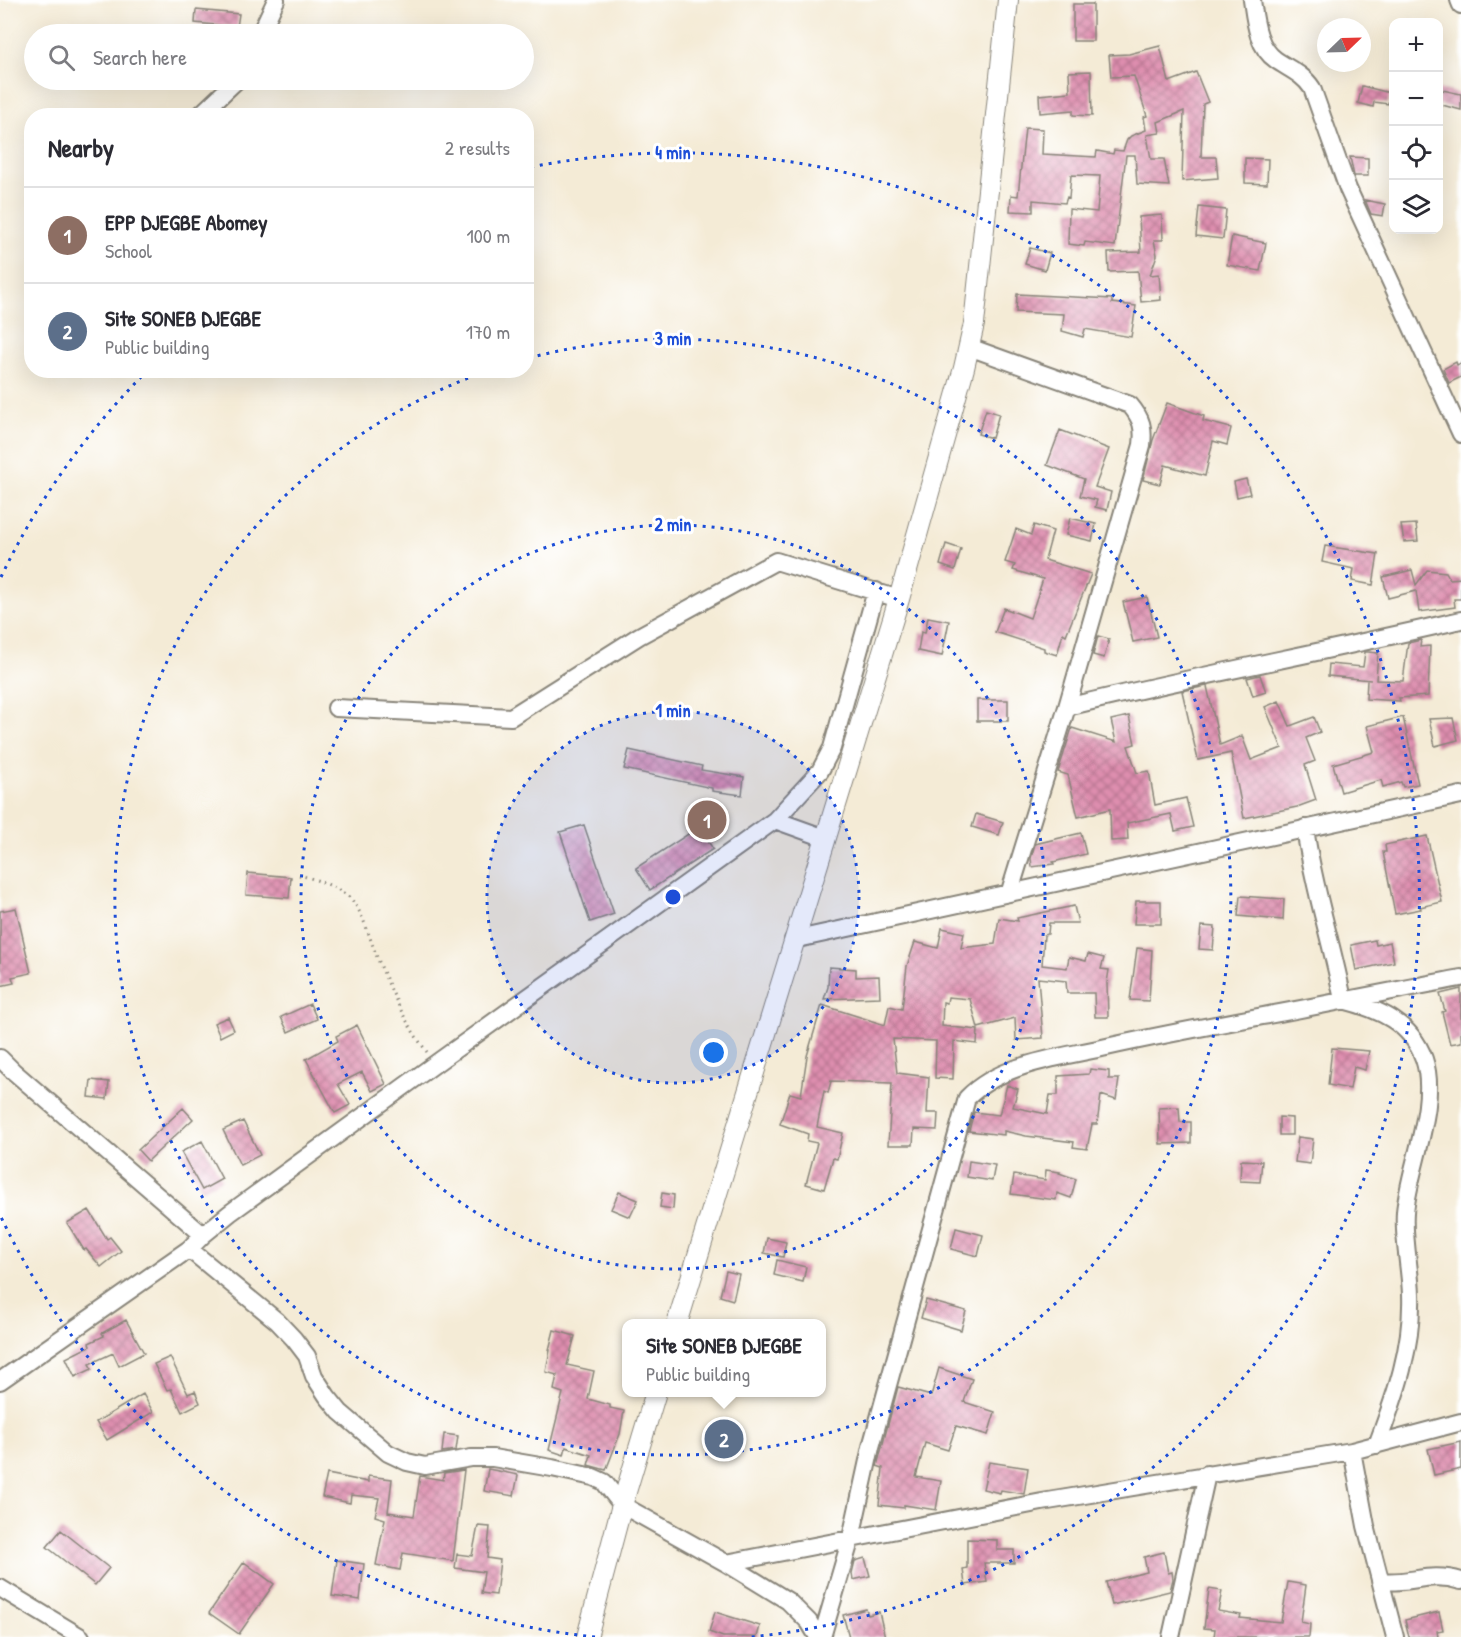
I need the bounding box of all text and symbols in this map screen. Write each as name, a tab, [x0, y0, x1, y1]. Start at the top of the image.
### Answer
north arrow	[1317, 18, 1371, 72]
map controls	[1389, 18, 1443, 234]
button: +	[1389, 18, 1443, 72]
search box	[24, 24, 534, 90]
icon: search	[45, 41, 78, 74]
text: Search here	[93, 42, 187, 72]
button: −	[1389, 72, 1443, 126]
button: locate	[1389, 126, 1443, 180]
text: Nearby	[48, 130, 114, 165]
text: 2 results	[445, 134, 510, 161]
text: 4 min	[655, 140, 691, 165]
button: layers	[1389, 180, 1443, 234]
text: EPP DJEGBE Abomey	[105, 207, 267, 237]
text: 1	[64, 222, 71, 249]
text: 100 m	[467, 222, 510, 249]
text: School	[105, 237, 152, 264]
text: Site SONEB DJEGBE	[105, 303, 261, 333]
text: 2	[63, 318, 72, 345]
text: 170 m	[466, 318, 510, 345]
text: 3 min	[655, 326, 691, 351]
text: Public building	[105, 333, 209, 360]
text: 2 min	[655, 512, 691, 537]
text: 1 min	[655, 698, 691, 723]
pin: 1	[688, 798, 726, 842]
centre of rings	[663, 887, 683, 907]
your location	[699, 1038, 728, 1067]
popup	[622, 1319, 826, 1397]
text: Site SONEB DJEGBE	[646, 1330, 802, 1360]
text: Public building	[646, 1360, 750, 1387]
pin: 2	[704, 1416, 744, 1462]

